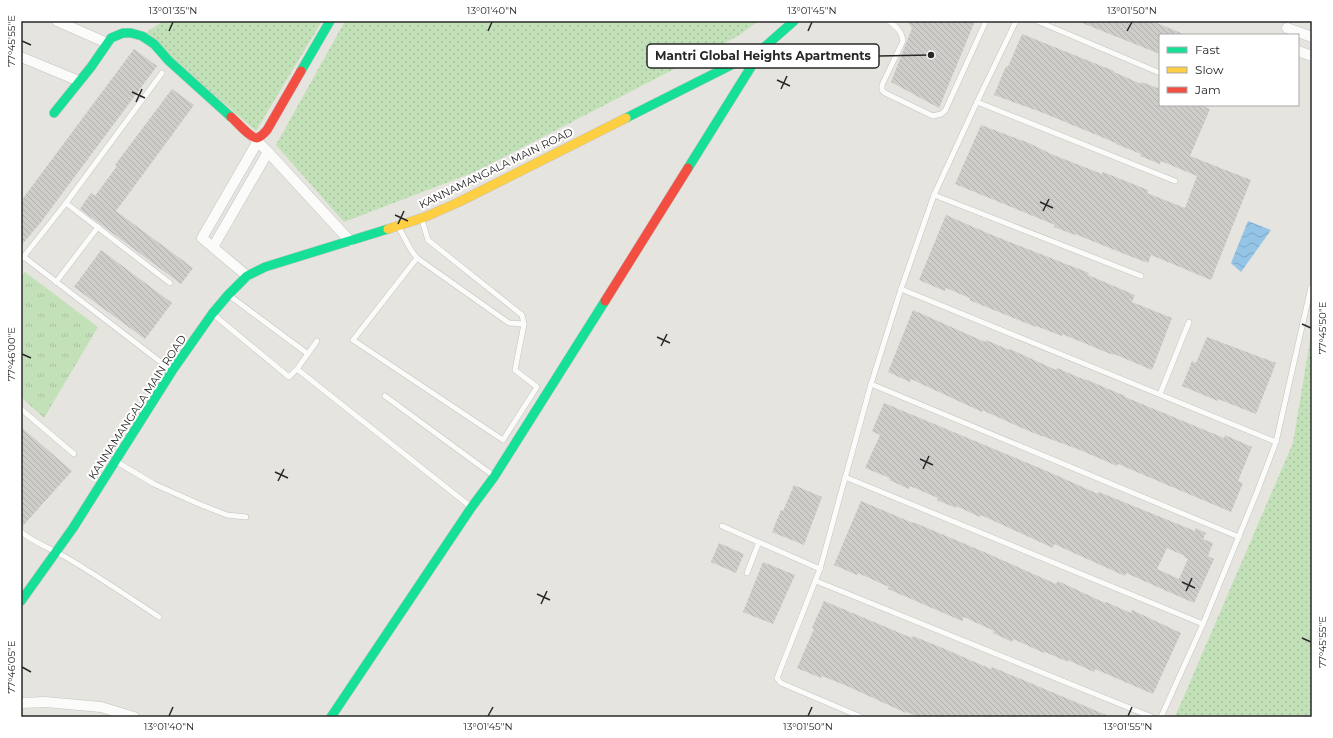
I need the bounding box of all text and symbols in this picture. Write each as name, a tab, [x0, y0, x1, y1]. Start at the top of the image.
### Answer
text: 13°01'35"N	[149, 4, 197, 17]
text: 13°01'40"N	[467, 4, 517, 17]
text: 13°01'45"N	[787, 4, 837, 17]
text: 13°01'50"N	[1107, 4, 1157, 17]
text: 77°45'55"E	[5, 15, 18, 67]
legend	[1159, 34, 1299, 106]
text: Fast	[1195, 42, 1220, 57]
callout: Mantri Global Heights Apartments	[647, 44, 879, 68]
text: Mantri Global Heights Apartments	[655, 48, 872, 63]
text: Slow	[1195, 62, 1224, 77]
text: Jam	[1194, 82, 1221, 97]
street label: KANNAMANGALA MAIN ROAD	[417, 125, 575, 211]
text: 77°45'50"E	[1316, 301, 1329, 354]
text: 77°46'00"E	[5, 327, 18, 381]
street label: KANNAMANGALA MAIN ROAD	[85, 332, 189, 482]
text: 77°45'55"E	[1316, 616, 1329, 668]
text: 77°46'05"E	[5, 640, 18, 694]
text: 13°01'40"N	[144, 720, 194, 733]
text: 13°01'45"N	[463, 720, 513, 733]
text: 13°01'50"N	[783, 720, 833, 733]
text: 13°01'55"N	[1104, 720, 1152, 733]

